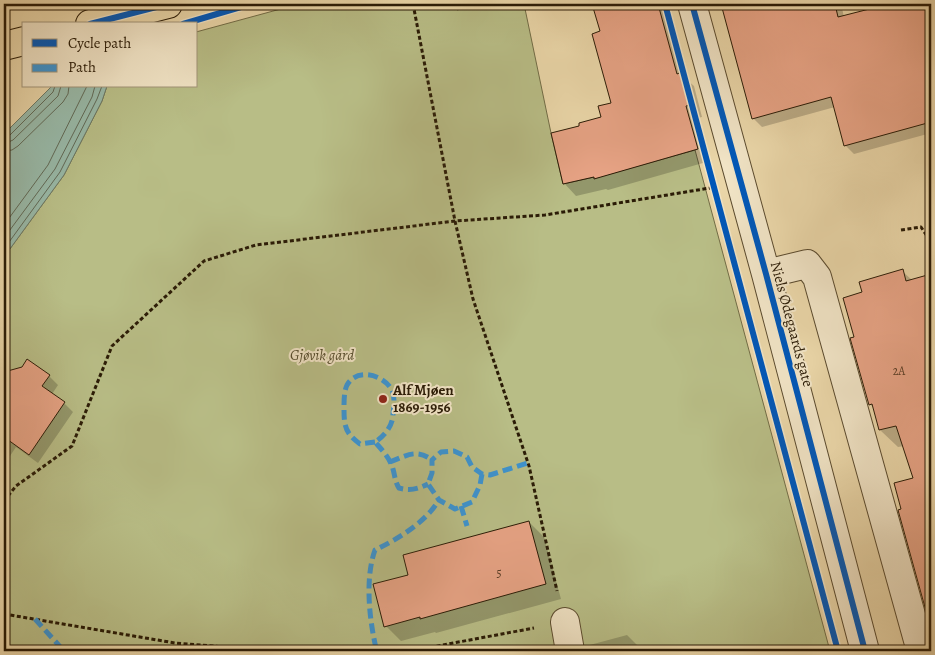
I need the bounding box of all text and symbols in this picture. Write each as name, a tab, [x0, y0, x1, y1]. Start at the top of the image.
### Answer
legend	[22, 22, 198, 88]
text: Cycle path	[68, 33, 131, 53]
text: Path	[68, 57, 96, 77]
street label: Niels Ødegaards gate	[766, 259, 818, 389]
park label: Gjøvik gård	[290, 345, 354, 365]
house number: 2A	[893, 363, 906, 379]
place label: Alf Mjøen 1869-1956	[392, 380, 454, 417]
marker: Alf Mjøen 1869-1956	[377, 393, 389, 405]
house number: 5	[496, 565, 502, 581]

